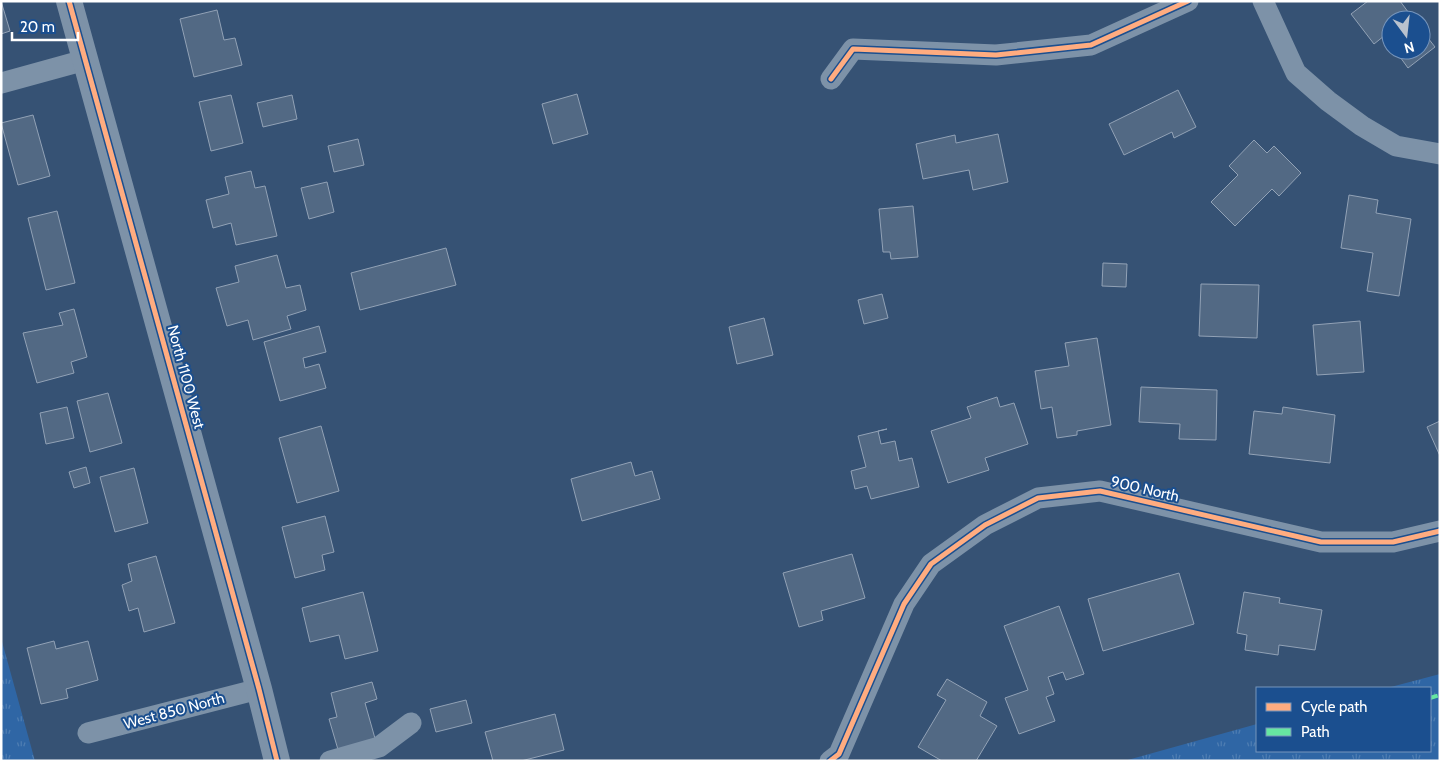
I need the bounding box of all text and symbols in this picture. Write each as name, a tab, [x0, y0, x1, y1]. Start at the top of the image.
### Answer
scale bar	[12, 10, 79, 42]
north arrow	[1381, 10, 1431, 60]
text: 20 m	[20, 18, 55, 36]
text: N	[1402, 38, 1416, 58]
street label: North 1100 West	[164, 323, 208, 431]
street label: 900 North	[1109, 472, 1181, 506]
legend	[1256, 687, 1431, 752]
street label: West 850 North	[122, 689, 226, 733]
text: Cycle path	[1301, 698, 1367, 716]
text: Path	[1301, 723, 1330, 741]

